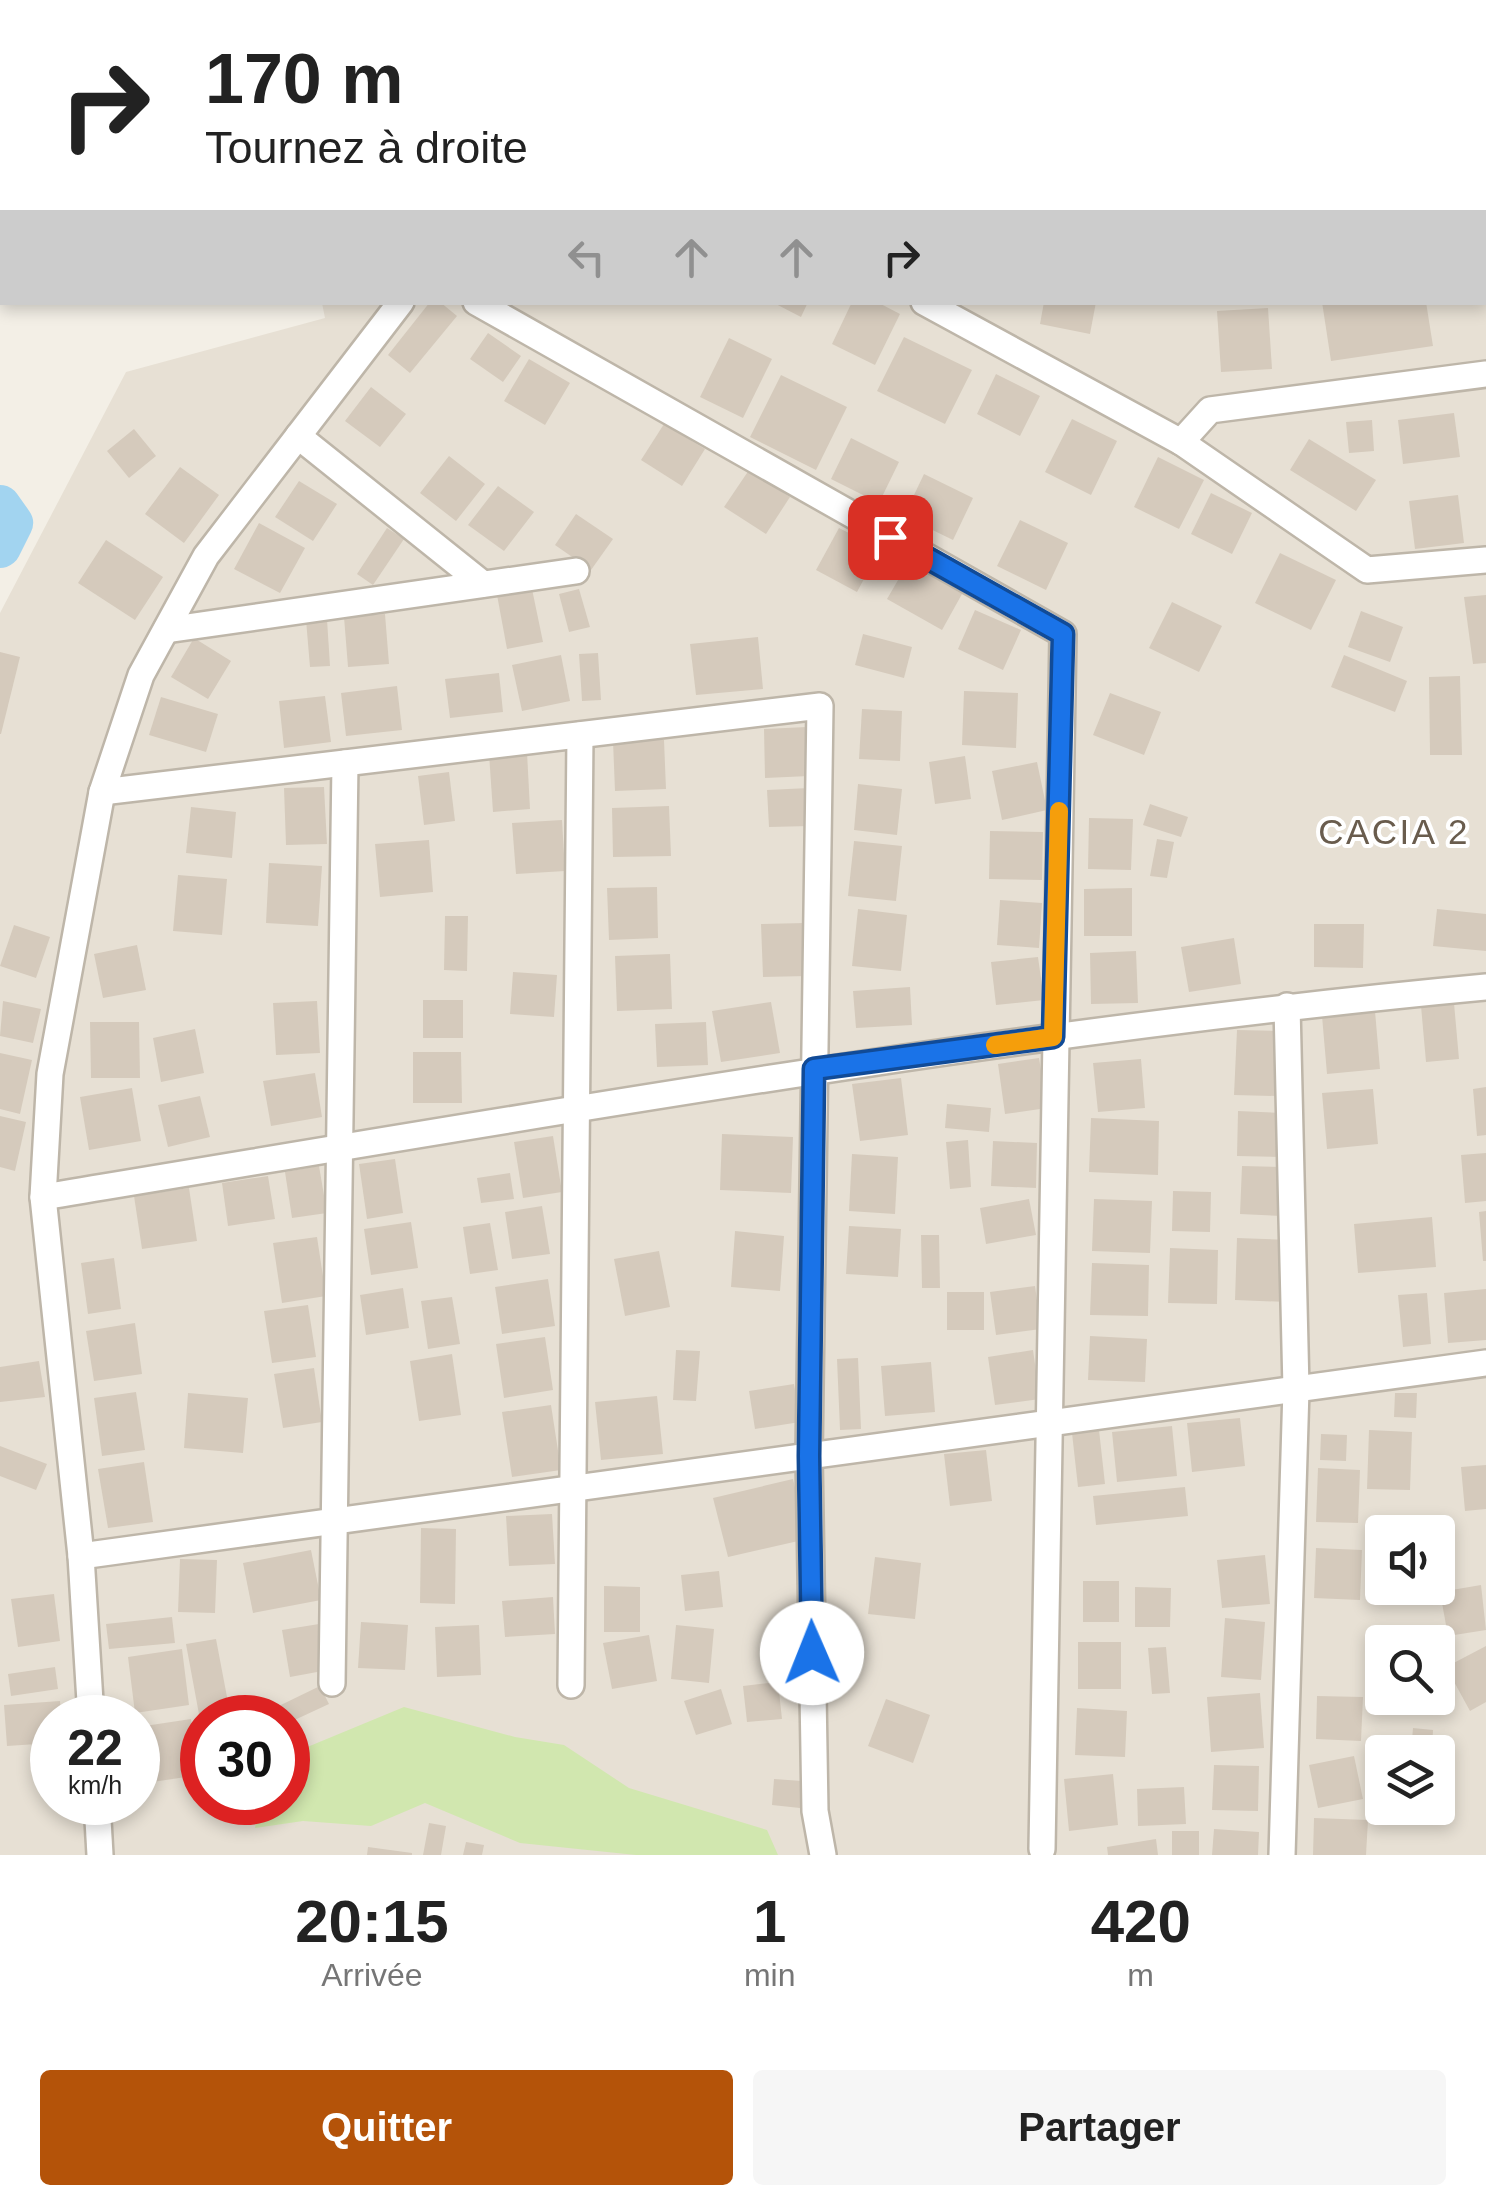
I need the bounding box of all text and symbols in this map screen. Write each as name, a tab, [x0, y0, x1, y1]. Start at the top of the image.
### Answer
icon: right	[40, 40, 170, 170]
text: 170 m	[205, 40, 403, 118]
text: Tournez à droite	[205, 122, 528, 173]
icon: left	[559, 230, 614, 285]
icon: ahead	[664, 230, 719, 285]
icon: ahead	[769, 230, 824, 285]
icon: right	[874, 230, 929, 285]
pin	[848, 495, 933, 580]
icon: arrive	[863, 510, 918, 565]
district label: CACIA 2	[1318, 812, 1470, 851]
map controls	[1365, 1515, 1455, 1825]
button: sound	[1365, 1515, 1455, 1605]
position arrow	[760, 1601, 864, 1705]
button: search	[1365, 1625, 1455, 1715]
speed limit sign: 30	[180, 1695, 310, 1825]
text: 22	[67, 1720, 123, 1776]
button: layers	[1365, 1735, 1455, 1825]
text: km/h	[68, 1771, 122, 1799]
text: 20:15	[295, 1888, 449, 1955]
text: 1	[753, 1888, 786, 1955]
text: 420	[1091, 1888, 1191, 1955]
text: Arrivée	[321, 1957, 423, 1993]
text: min	[744, 1957, 795, 1993]
text: m	[1127, 1957, 1154, 1993]
button: Quitter	[40, 2070, 733, 2185]
button: Partager	[753, 2070, 1446, 2185]

